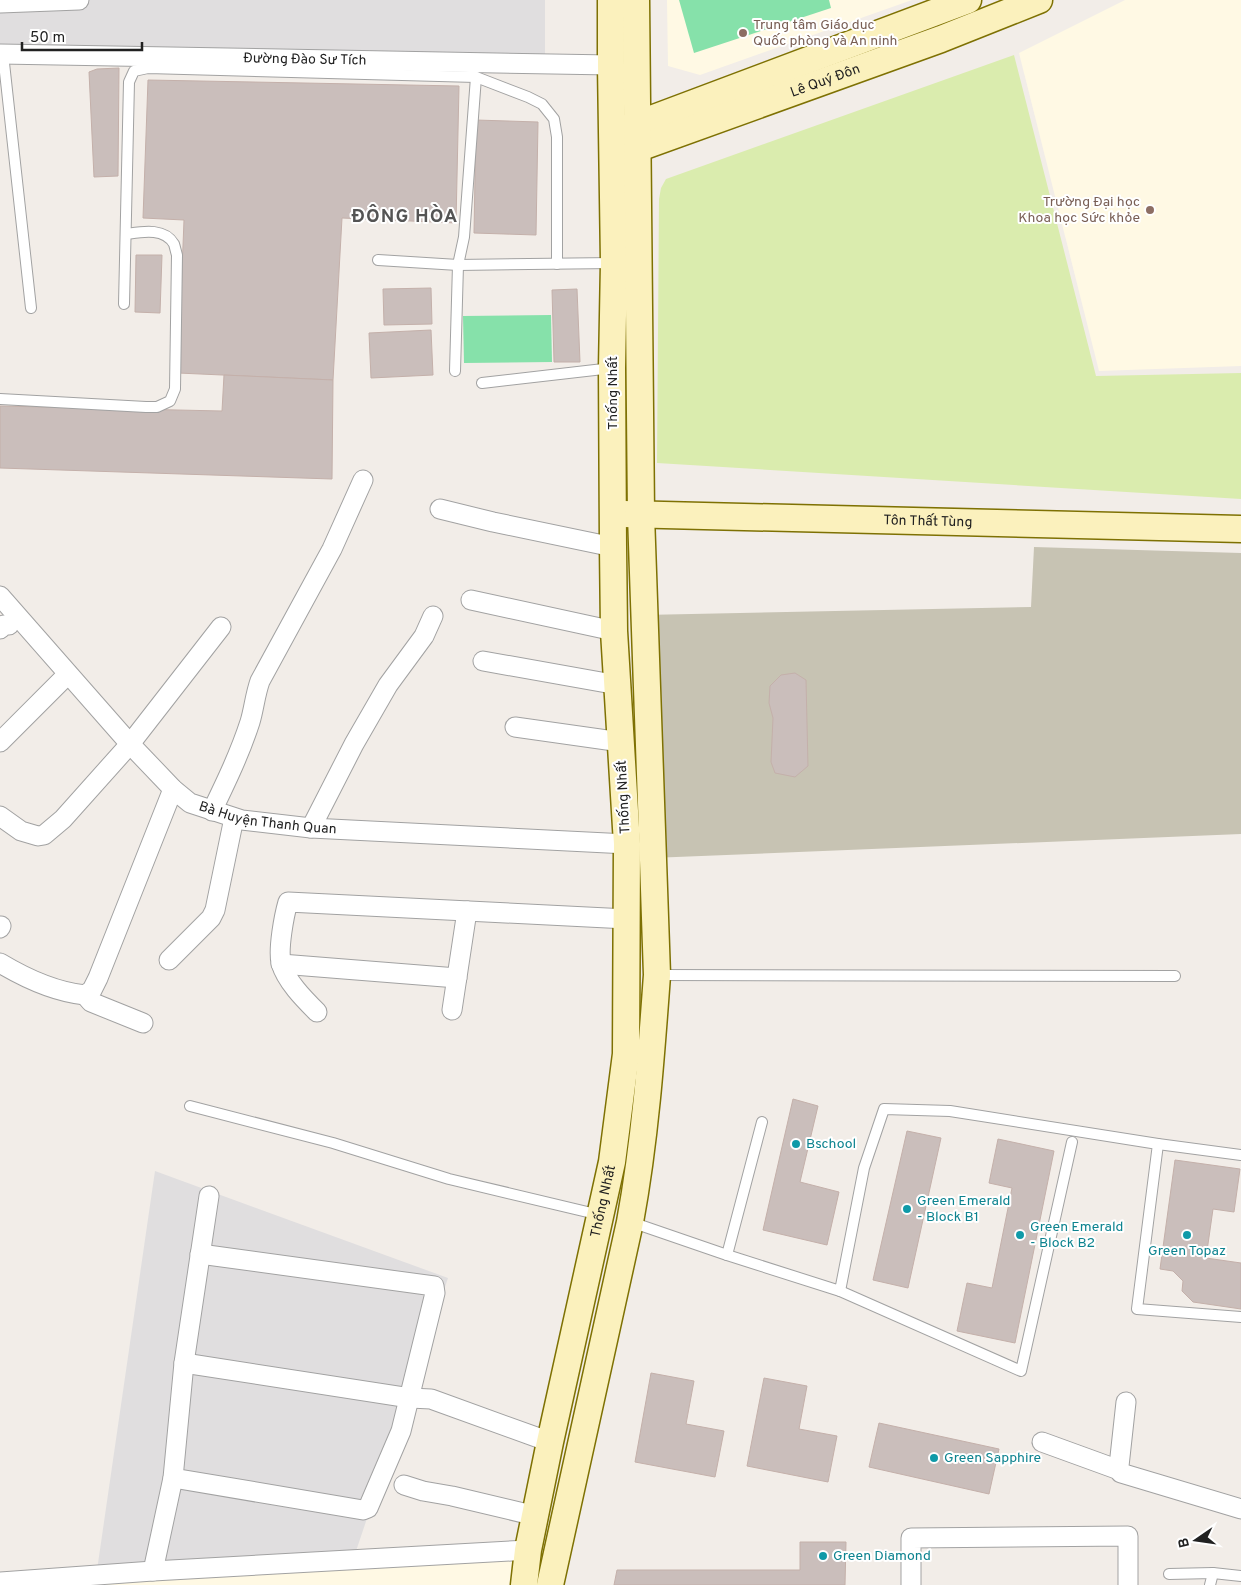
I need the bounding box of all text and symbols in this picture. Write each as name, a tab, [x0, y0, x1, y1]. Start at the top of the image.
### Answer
place label: Trung tâm Giáo dục Quốc phòng và An ninh	[753, 17, 898, 50]
scale bar	[22, 20, 142, 52]
marker: Trung tâm Giáo dục Quốc phòng và An ninh	[737, 27, 749, 39]
text: 50 m	[30, 29, 65, 48]
street label: Đường Đào Sư Tích	[243, 50, 367, 69]
street label: Lê Quý Đôn	[788, 60, 862, 101]
place label: Trường Đại học Khoa học Sức khỏe	[1018, 194, 1140, 227]
district label: ĐÔNG HÒA	[352, 204, 458, 229]
marker: Trường Đại học Khoa học Sức khỏe	[1144, 204, 1156, 216]
street label: Thống Nhất	[605, 356, 622, 430]
street label: Tôn Thất Tùng	[883, 512, 973, 531]
street label: Thống Nhất	[614, 760, 634, 834]
street label: Bà Huyện Thanh Quan	[197, 798, 337, 838]
place label: Bschool	[806, 1136, 856, 1153]
marker: Bschool	[790, 1138, 802, 1150]
street label: Thống Nhất	[587, 1163, 620, 1239]
place label: Green Emerald - Block B1	[917, 1193, 1010, 1226]
marker: Green Emerald - Block B1	[901, 1203, 913, 1215]
place label: Green Emerald - Block B2	[1030, 1219, 1123, 1252]
marker: Green Emerald - Block B2	[1014, 1229, 1026, 1241]
marker: Green Topaz	[1181, 1229, 1193, 1241]
place label: Green Topaz	[1148, 1243, 1226, 1260]
place label: Green Sapphire	[944, 1450, 1041, 1467]
marker: Green Sapphire	[928, 1452, 940, 1464]
north arrow	[1171, 1515, 1221, 1565]
text: B	[1175, 1536, 1194, 1549]
place label: Green Diamond	[833, 1548, 931, 1565]
marker: Green Diamond	[817, 1550, 829, 1562]

